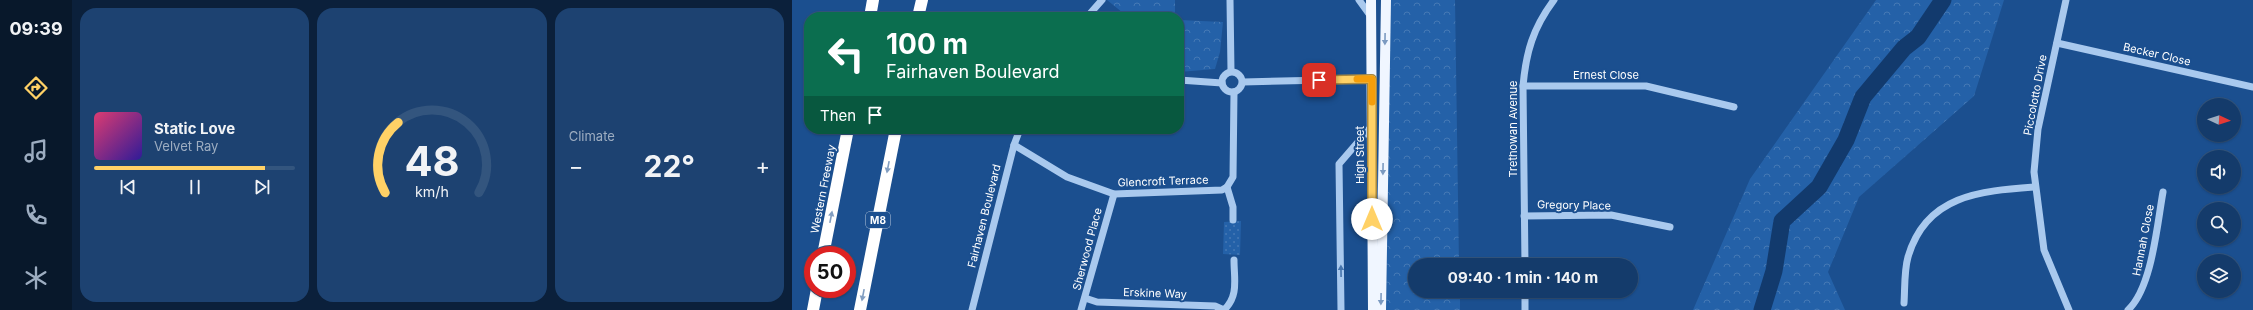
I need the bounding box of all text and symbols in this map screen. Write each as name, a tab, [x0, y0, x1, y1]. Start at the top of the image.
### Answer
text: 09:39	[9, 18, 63, 39]
text: 100 m	[886, 27, 968, 61]
icon: left	[820, 28, 872, 80]
one-way arrow	[1382, 33, 1388, 46]
street label: Becker Close	[2122, 39, 2192, 69]
street label: Piccolotto Drive	[2020, 53, 2050, 137]
text: Fairhaven Boulevard	[886, 61, 1060, 82]
pin	[1302, 63, 1336, 97]
street label: Ernest Close	[1573, 68, 1639, 82]
icon: arrive	[1308, 69, 1330, 91]
icon: directions	[22, 74, 50, 102]
street label: Trethowan Avenue	[1506, 81, 1520, 177]
north arrow	[2197, 98, 2241, 142]
map controls	[2197, 98, 2241, 298]
icon: arrive	[864, 104, 886, 126]
text: Then	[820, 106, 856, 125]
text: Static Love	[154, 119, 235, 138]
street label: High Street	[1353, 125, 1367, 184]
text: Climate	[569, 128, 615, 144]
text: 48	[404, 136, 460, 186]
icon: music	[22, 137, 50, 165]
text: Velvet Ray	[154, 138, 218, 154]
street label: Western Freeway	[808, 143, 838, 235]
text: 22°	[644, 148, 695, 184]
button: sound	[2197, 150, 2241, 194]
text: −	[569, 153, 583, 179]
text: +	[755, 153, 770, 179]
one-way arrow	[885, 161, 891, 173]
street label: Fairhaven Boulevard	[964, 163, 1004, 269]
one-way arrow	[1380, 163, 1386, 176]
street label: Glencroft Terrace	[1117, 172, 1209, 190]
icon: previous	[117, 176, 139, 198]
icon: pause	[184, 176, 206, 198]
icon: next	[251, 176, 273, 198]
text: km/h	[415, 183, 449, 200]
street label: Gregory Place	[1537, 197, 1611, 213]
position arrow	[1351, 198, 1393, 240]
icon: phone	[22, 201, 50, 229]
button: search	[2197, 202, 2241, 246]
street label: Hannah Close	[2129, 203, 2157, 277]
street label: Sherwood Place	[1069, 206, 1105, 292]
one-way arrow	[828, 211, 834, 223]
road number: M8	[866, 212, 890, 228]
speed limit sign: 50	[804, 246, 856, 298]
button: layers	[2197, 254, 2241, 298]
icon: climate	[22, 264, 50, 292]
one-way arrow	[1337, 265, 1344, 277]
text: 09:40 · 1 min · 140 m	[1448, 268, 1598, 287]
street label: Erskine Way	[1123, 285, 1187, 301]
one-way arrow	[860, 289, 866, 301]
one-way arrow	[1378, 293, 1384, 306]

